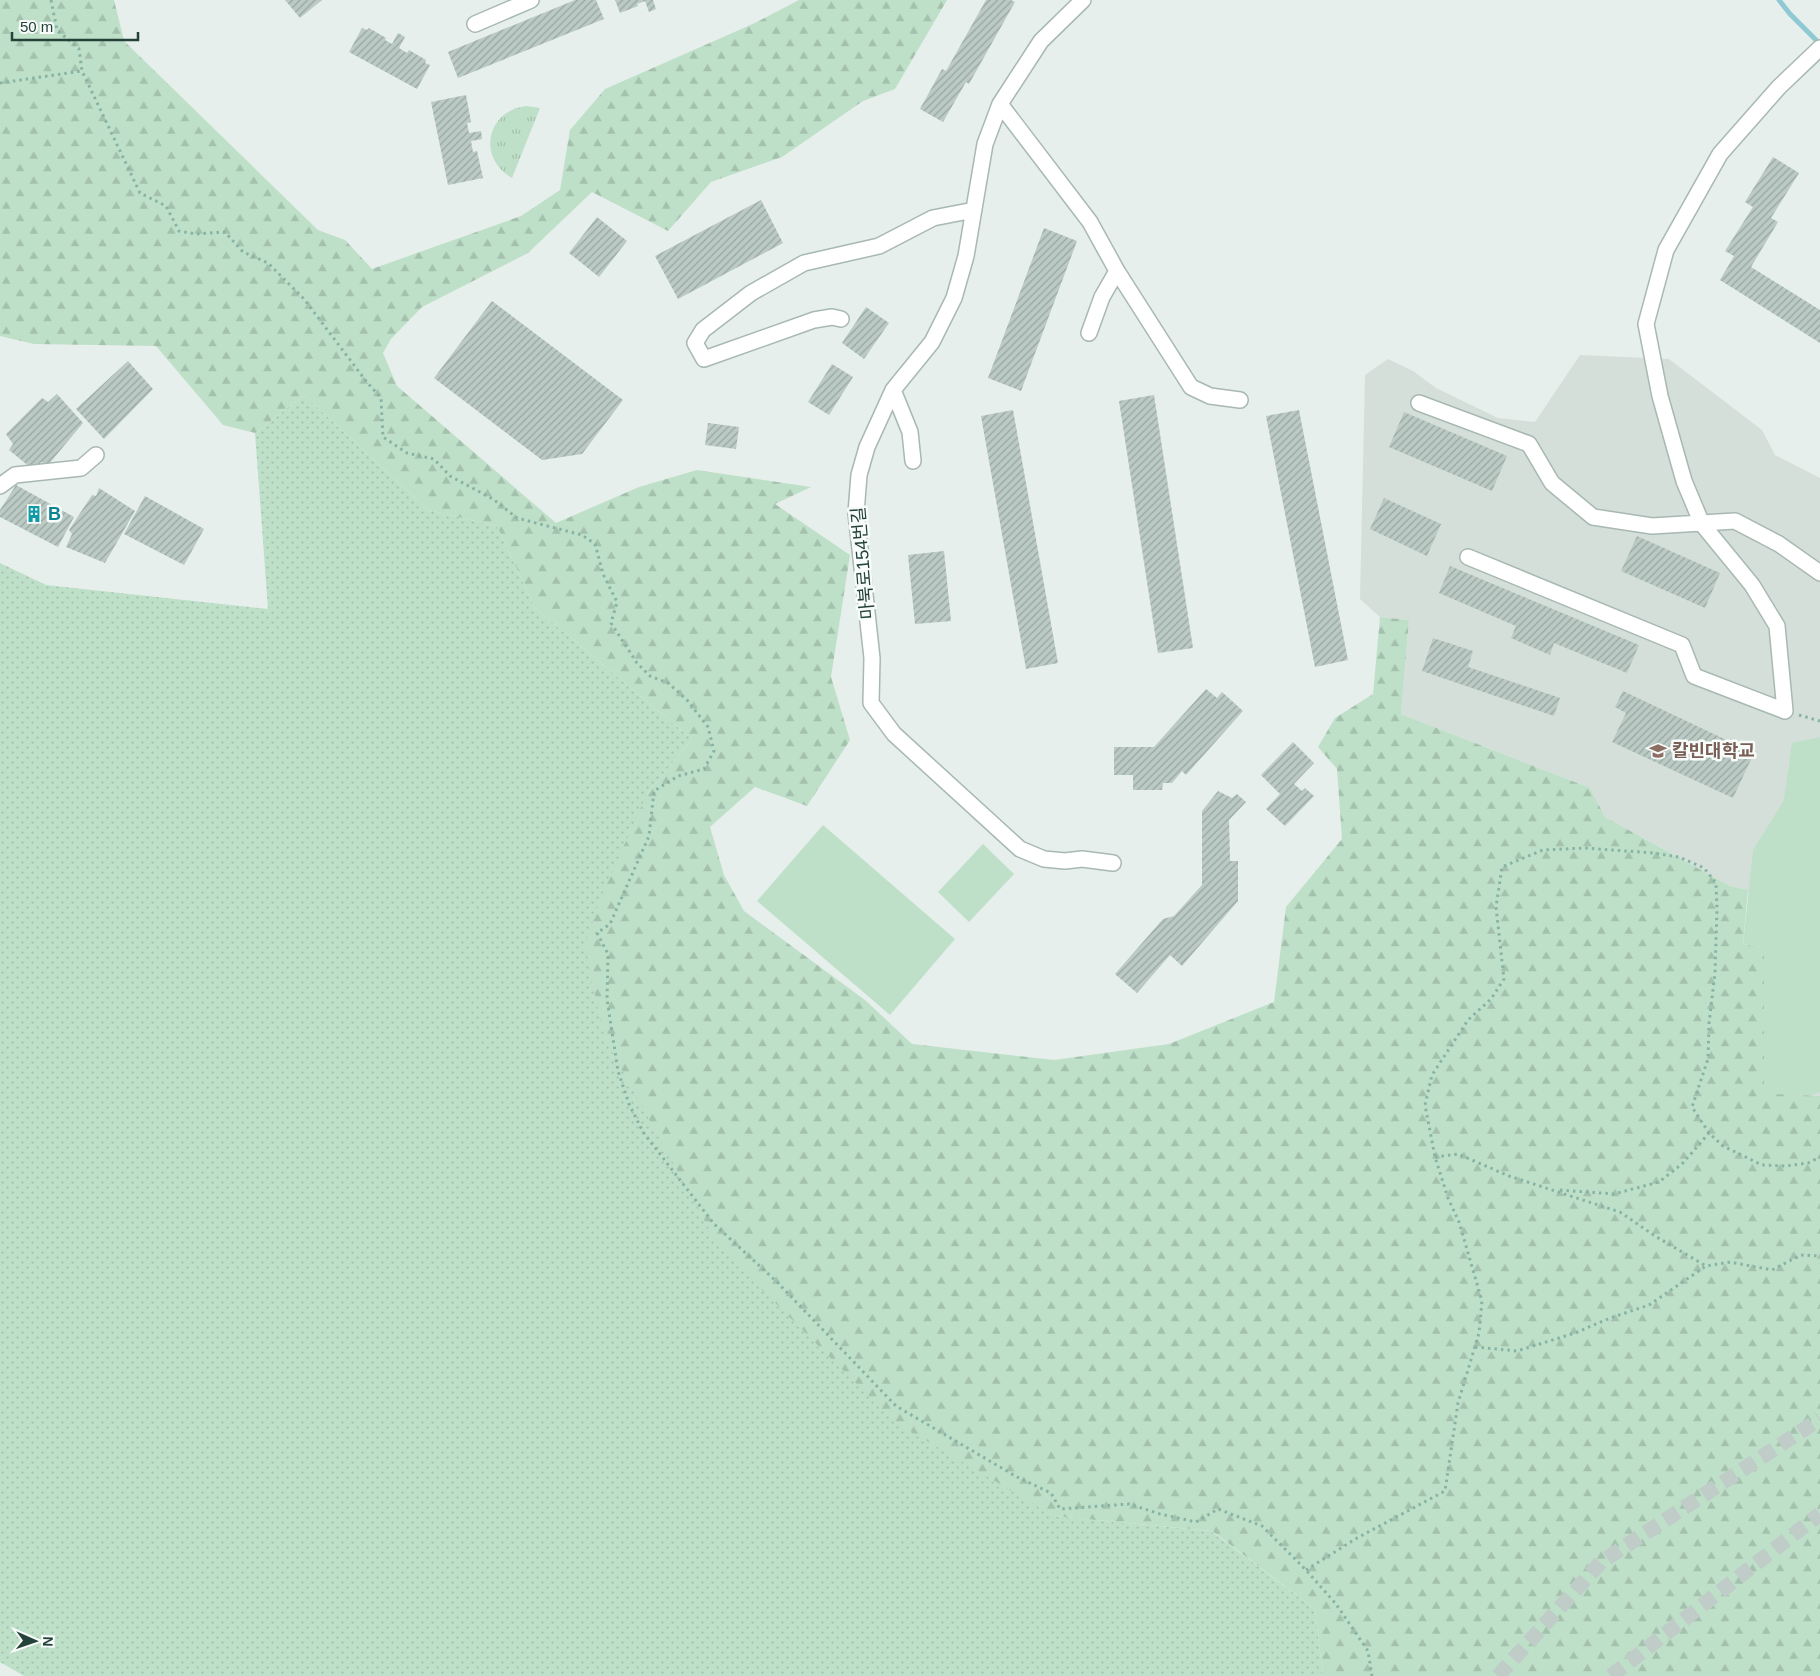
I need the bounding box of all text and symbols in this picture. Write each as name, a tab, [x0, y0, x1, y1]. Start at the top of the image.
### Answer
scale bar	[12, 10, 139, 42]
text: 50 m	[20, 18, 53, 35]
building icon: B	[24, 504, 44, 524]
place label: B	[48, 504, 61, 524]
street label: 마북로154번길	[848, 506, 878, 620]
school or university icon: 칼빈대학교	[1648, 741, 1668, 761]
place label: 칼빈대학교	[1672, 741, 1755, 761]
north arrow	[10, 1616, 60, 1666]
text: N	[40, 1636, 56, 1647]

